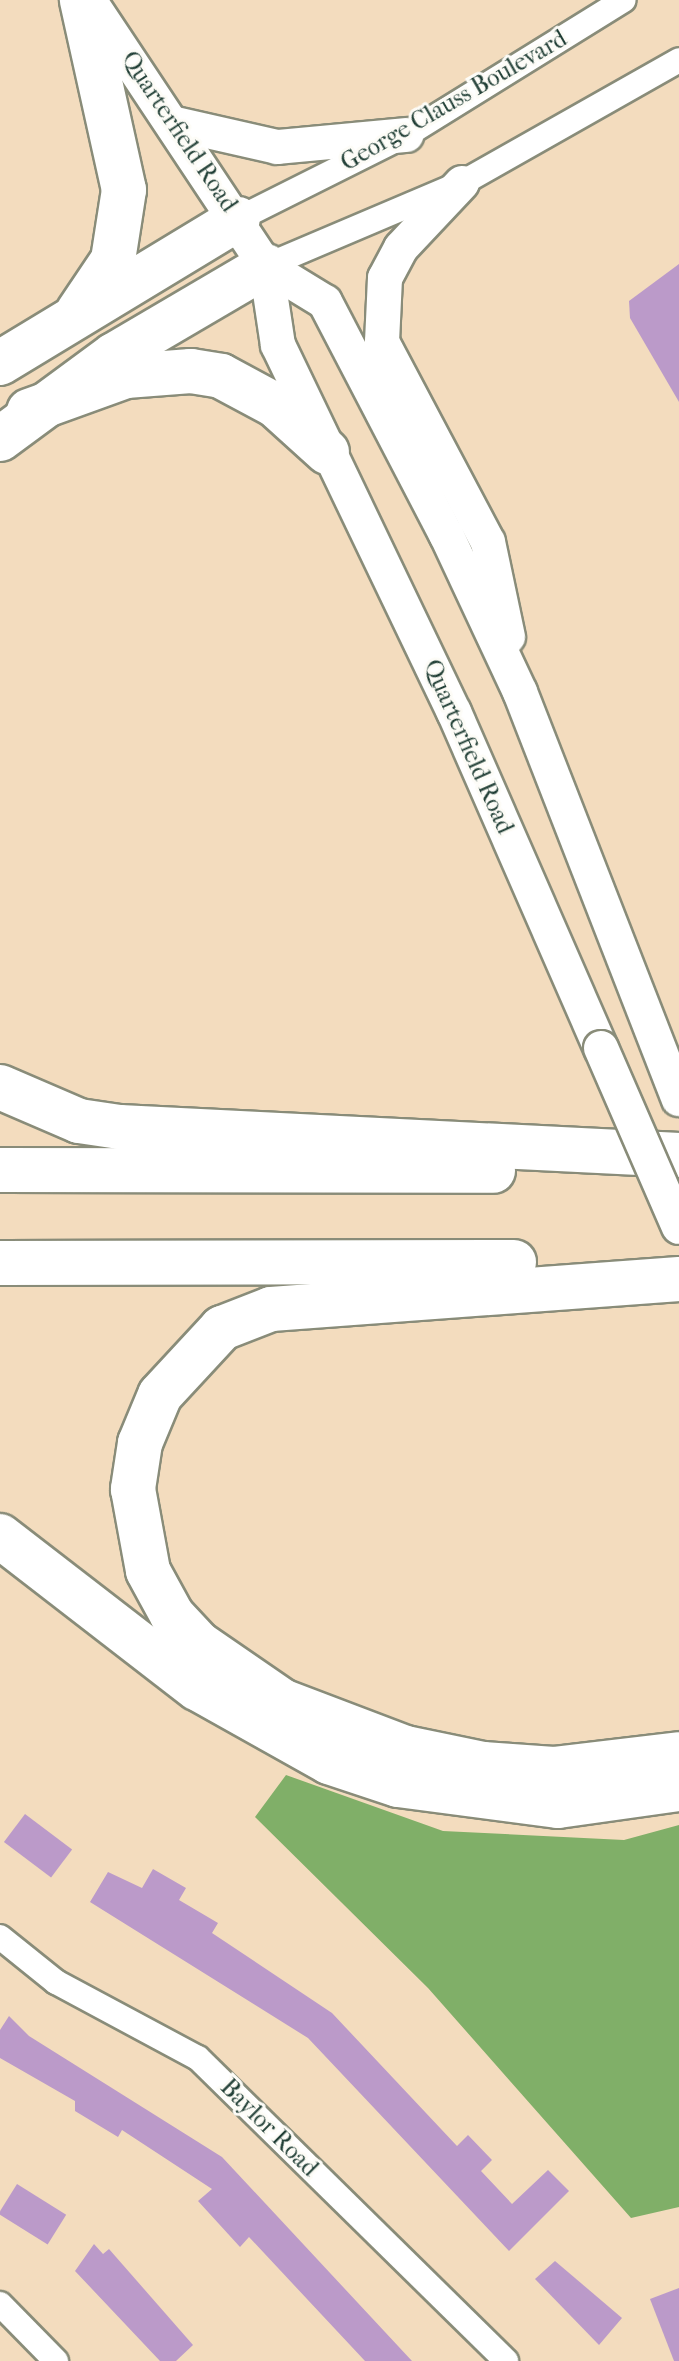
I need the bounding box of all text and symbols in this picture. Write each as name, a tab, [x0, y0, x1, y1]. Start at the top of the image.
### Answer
street label: George Clauss Boulevard	[336, 24, 572, 178]
street label: Quarterfield Road	[115, 46, 243, 218]
street label: Quarterfield Road	[417, 656, 519, 838]
street label: Baylor Road	[214, 2073, 324, 2183]

